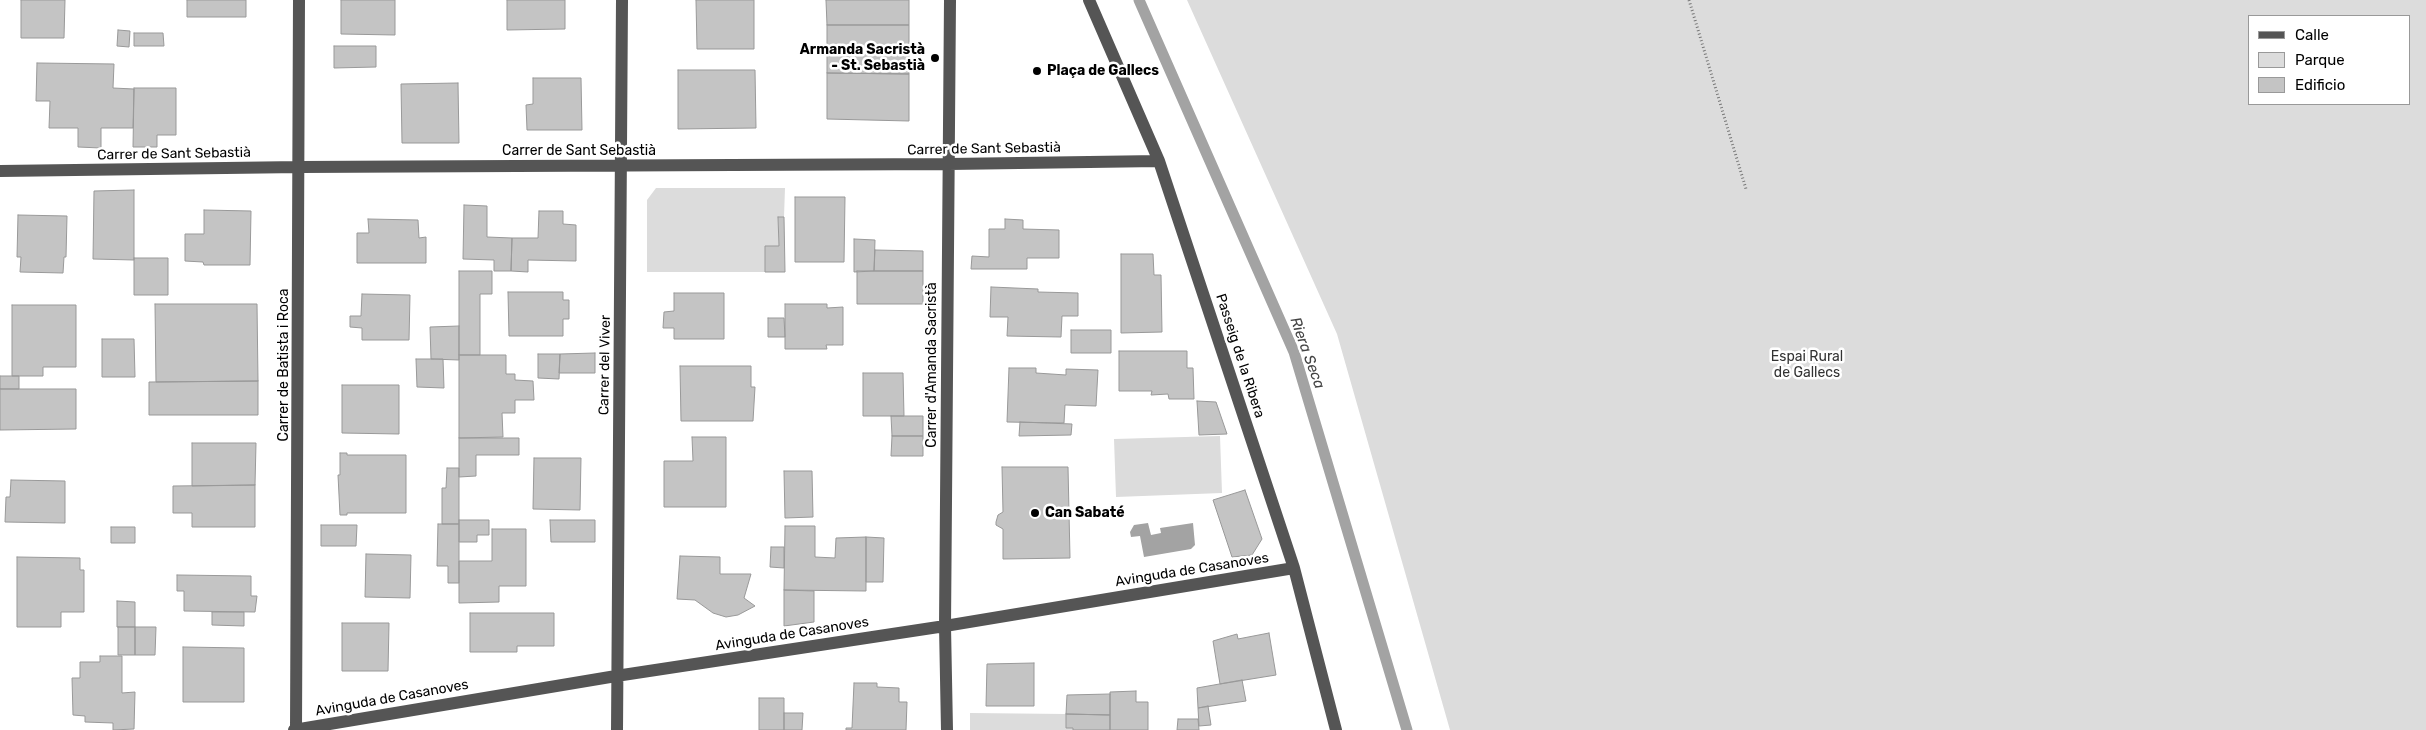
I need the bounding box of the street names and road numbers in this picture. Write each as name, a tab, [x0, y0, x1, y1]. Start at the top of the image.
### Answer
street label: Carrer de Sant Sebastià	[907, 139, 1061, 159]
street label: Carrer de Sant Sebastià	[502, 143, 656, 159]
street label: Carrer de Sant Sebastià	[97, 144, 251, 164]
street label: Carrer d'Amanda Sacristà	[924, 282, 940, 448]
street label: Carrer de Batista i Roca	[276, 289, 292, 441]
street label: Passeig de la Ribera	[1212, 292, 1268, 420]
street label: Carrer del Viver	[596, 315, 614, 415]
street label: Avinguda de Casanoves	[1114, 550, 1270, 590]
street label: Avinguda de Casanoves	[714, 614, 870, 654]
street label: Avinguda de Casanoves	[314, 676, 470, 720]

